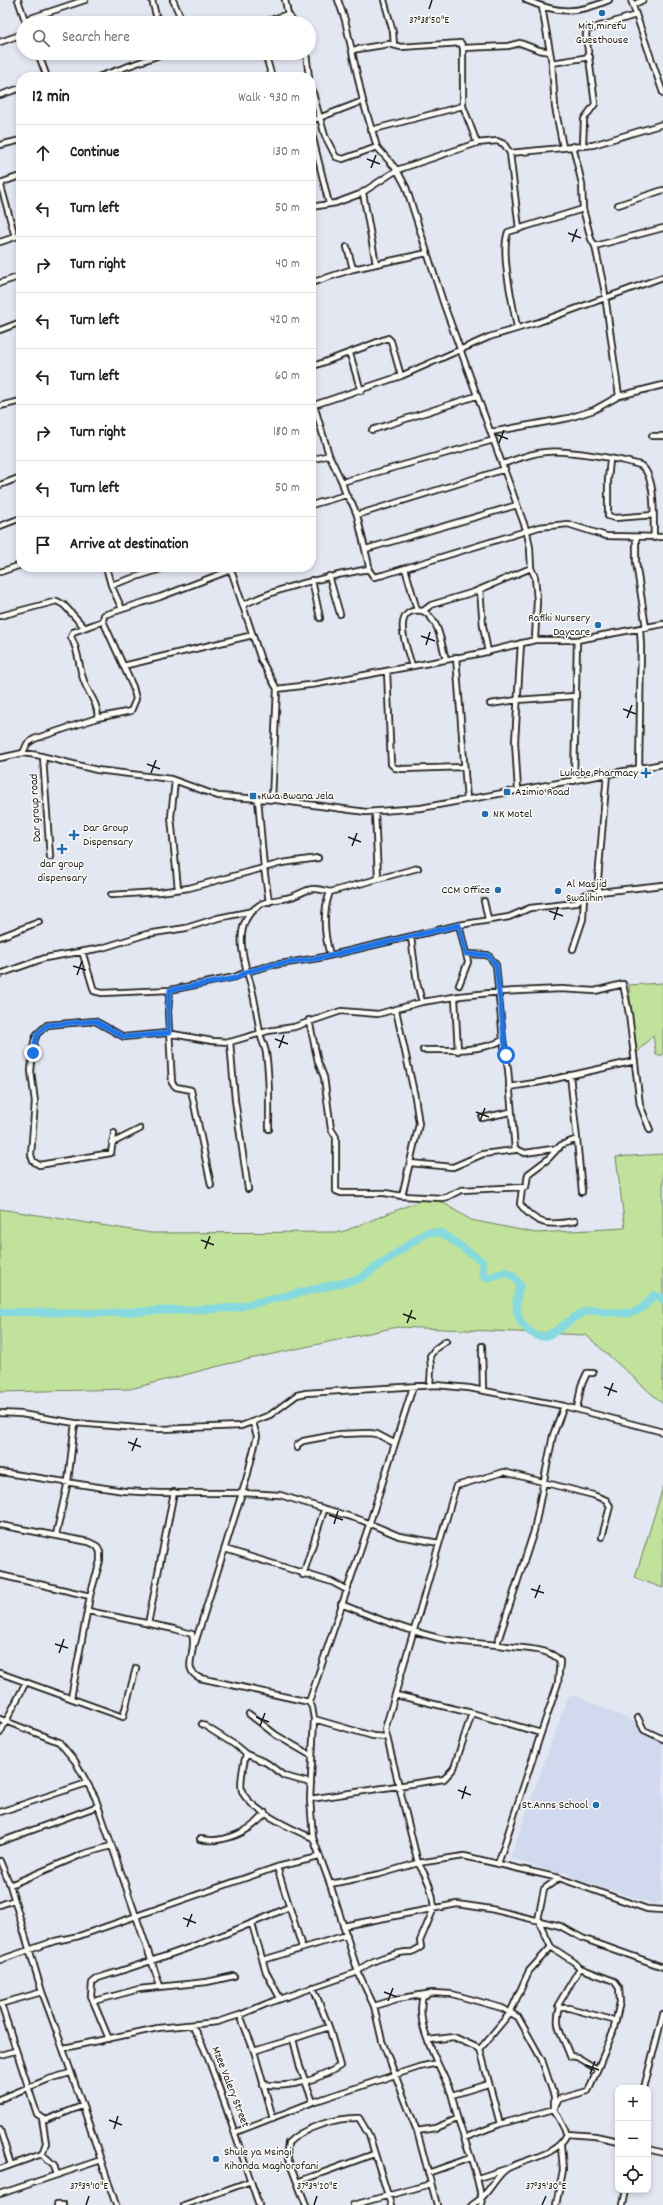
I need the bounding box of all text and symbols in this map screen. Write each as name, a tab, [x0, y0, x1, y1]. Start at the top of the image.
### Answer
marker: Miti mirefu Guesthouse	[597, 8, 607, 18]
text: 37°38'50"E	[409, 14, 449, 28]
search box	[16, 16, 316, 60]
place label: Miti mirefu Guesthouse	[576, 18, 628, 49]
icon: search	[30, 27, 52, 49]
text: Search here	[62, 27, 130, 49]
text: 12 min	[32, 86, 70, 110]
text: Walk · 930 m	[238, 89, 300, 108]
icon: ahead	[32, 142, 54, 164]
text: Continue	[70, 142, 119, 164]
text: 130 m	[272, 143, 300, 162]
icon: left	[32, 198, 54, 220]
text: Turn left	[70, 198, 119, 220]
text: 50 m	[275, 199, 300, 218]
icon: right	[32, 254, 54, 276]
text: Turn right	[70, 254, 126, 276]
text: 40 m	[276, 255, 300, 274]
icon: left	[32, 310, 54, 332]
text: Turn left	[70, 310, 119, 332]
text: 420 m	[270, 311, 300, 330]
icon: left	[32, 366, 54, 388]
text: Turn left	[70, 366, 119, 388]
text: 60 m	[275, 367, 300, 386]
icon: right	[32, 422, 54, 444]
text: Turn right	[70, 422, 126, 444]
text: 180 m	[273, 423, 300, 442]
icon: left	[32, 478, 54, 500]
text: Turn left	[70, 478, 119, 500]
text: 50 m	[275, 479, 300, 498]
icon: arrive	[32, 534, 54, 556]
text: Arrive at destination	[70, 534, 188, 556]
place label: Rafiki Nursery Daycare	[528, 610, 591, 641]
marker: Rafiki Nursery Daycare	[593, 620, 603, 630]
place label: Lukobe Pharmacy	[560, 765, 639, 782]
marker: Lukobe Pharmacy	[641, 768, 651, 778]
street label: Dar group road	[26, 773, 46, 843]
place label: Azimio Road	[515, 784, 569, 801]
marker: Azimio Road	[502, 787, 512, 797]
place label: Kwa Bwana Jela	[261, 788, 334, 805]
marker: Kwa Bwana Jela	[248, 791, 258, 801]
place label: NK Motel	[493, 806, 532, 823]
marker: NK Motel	[480, 809, 490, 819]
place label: Dar Group Dispensary	[83, 820, 134, 851]
marker: Dar Group Dispensary	[68, 829, 80, 841]
marker: dar group dispensary	[56, 843, 68, 855]
place label: dar group dispensary	[37, 856, 88, 887]
place label: Al Masjid Swalihin	[566, 876, 607, 907]
place label: CCM Office	[441, 882, 490, 899]
marker: CCM Office	[493, 885, 503, 895]
marker: Al Masjid Swalihin	[553, 886, 563, 896]
route end	[24, 1044, 42, 1062]
route start	[497, 1046, 515, 1064]
place label: St.Anns School	[522, 1797, 588, 1814]
marker: St.Anns School	[591, 1800, 601, 1810]
street label: Mzee Valery Street	[207, 2044, 253, 2131]
map controls	[615, 2085, 651, 2193]
button: +	[615, 2085, 651, 2121]
button: −	[615, 2121, 651, 2157]
place label: Shule ya Msingi Kihonda Maghorofani	[224, 2144, 318, 2175]
marker: Shule ya Msingi Kihonda Maghorofani	[211, 2154, 221, 2164]
button: locate	[615, 2157, 651, 2193]
text: 37°39'10"E	[70, 2180, 109, 2194]
text: 37°39'20"E	[297, 2180, 338, 2194]
text: 37°39'30"E	[526, 2180, 567, 2194]

